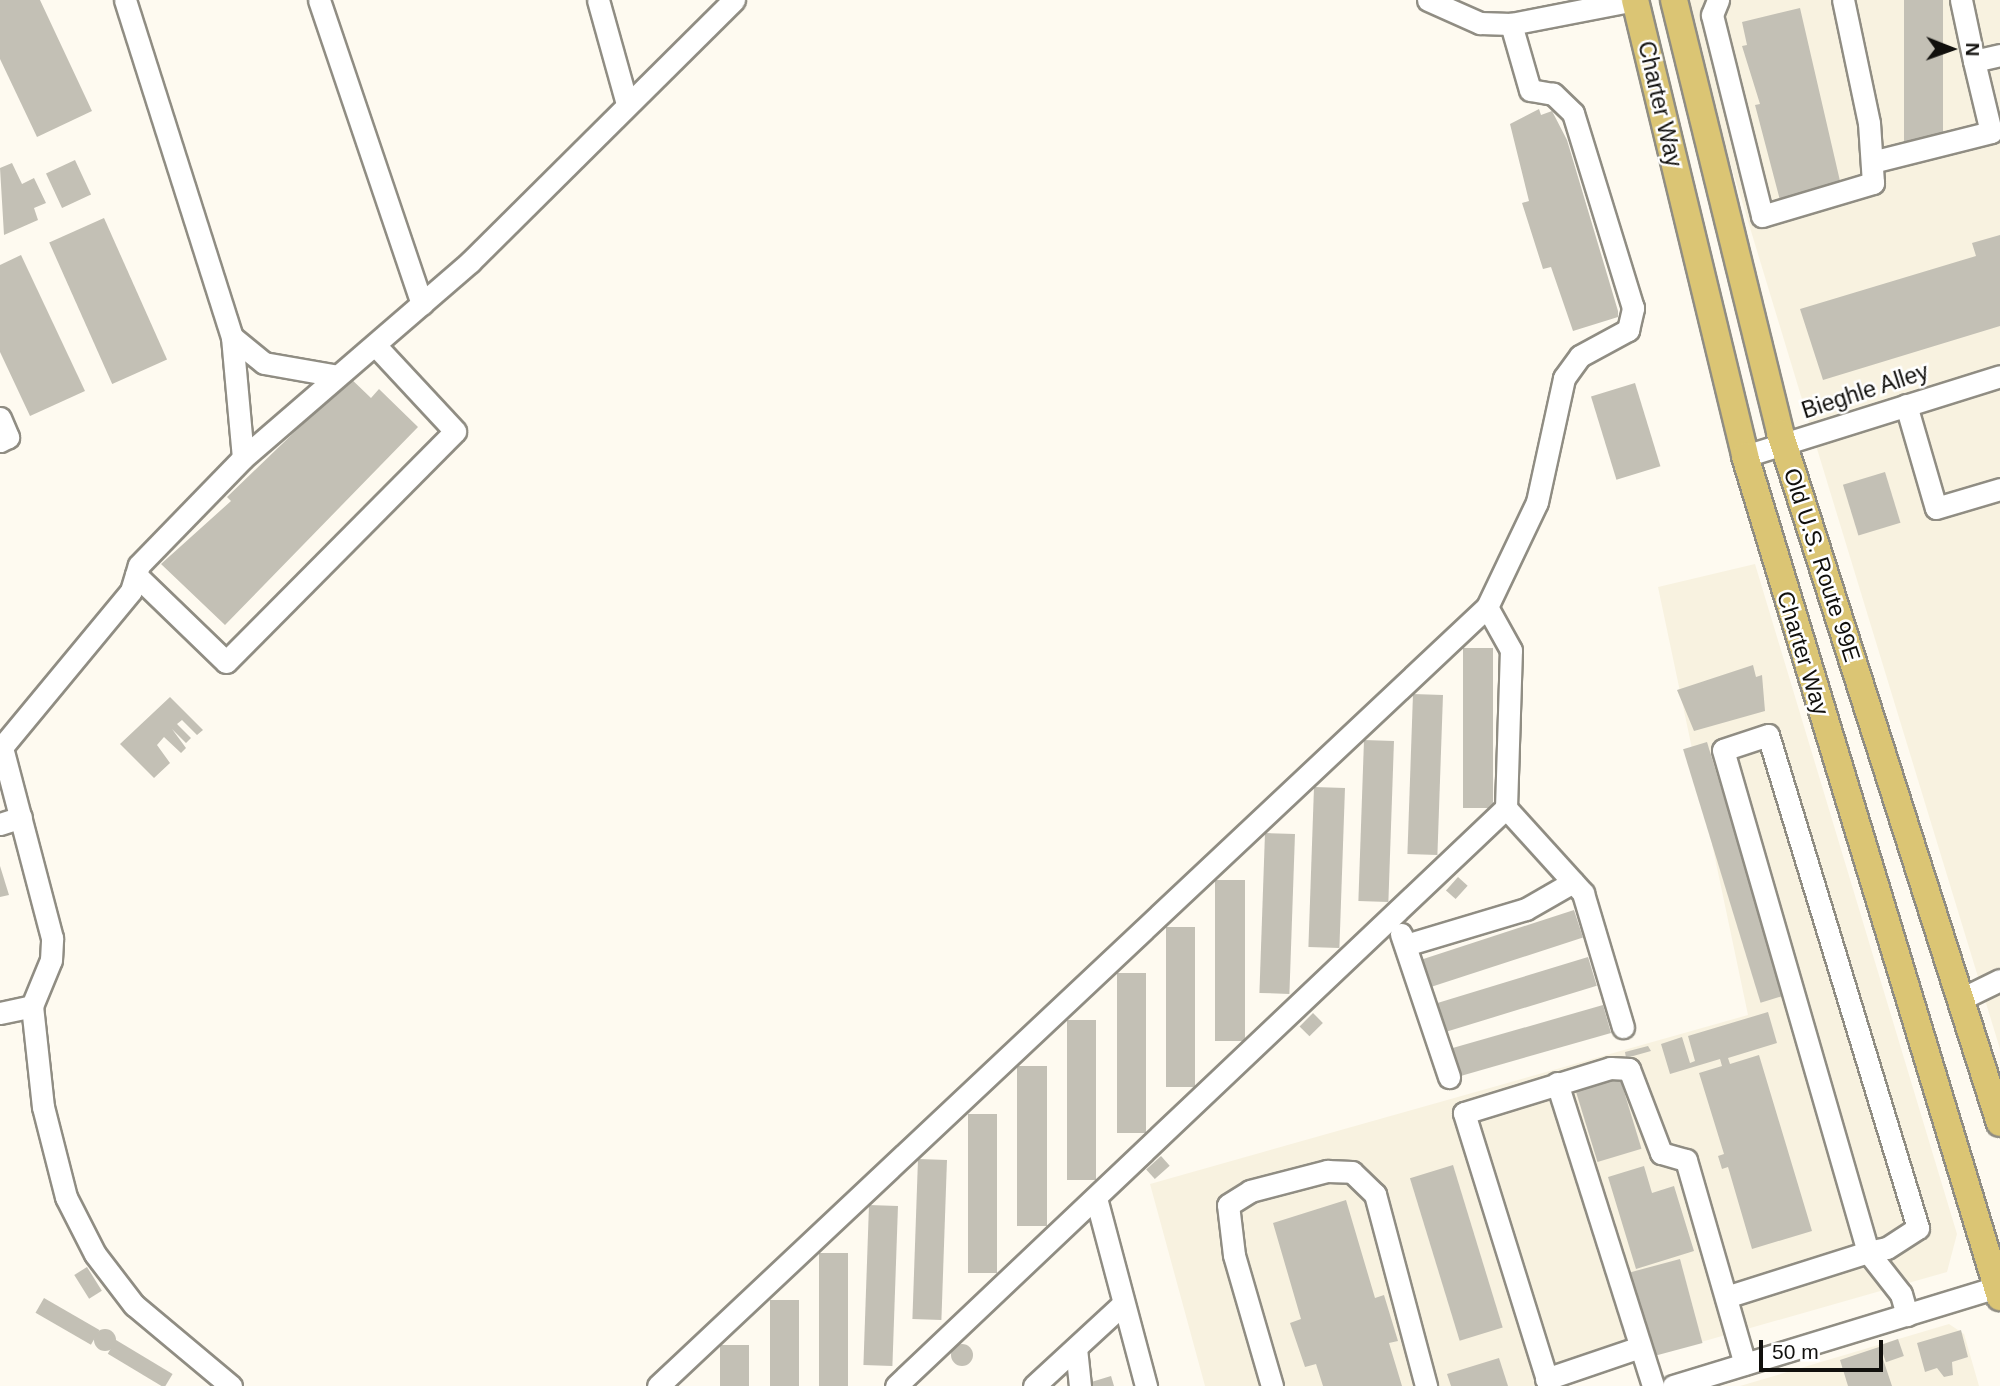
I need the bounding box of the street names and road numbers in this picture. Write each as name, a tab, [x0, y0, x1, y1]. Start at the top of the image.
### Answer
street label: Charter Way	[1632, 38, 1688, 170]
street label: Bieghle Alley	[1798, 357, 1932, 425]
street label: Old U.S. Route 99E	[1778, 465, 1866, 665]
street label: Charter Way	[1771, 588, 1835, 718]

